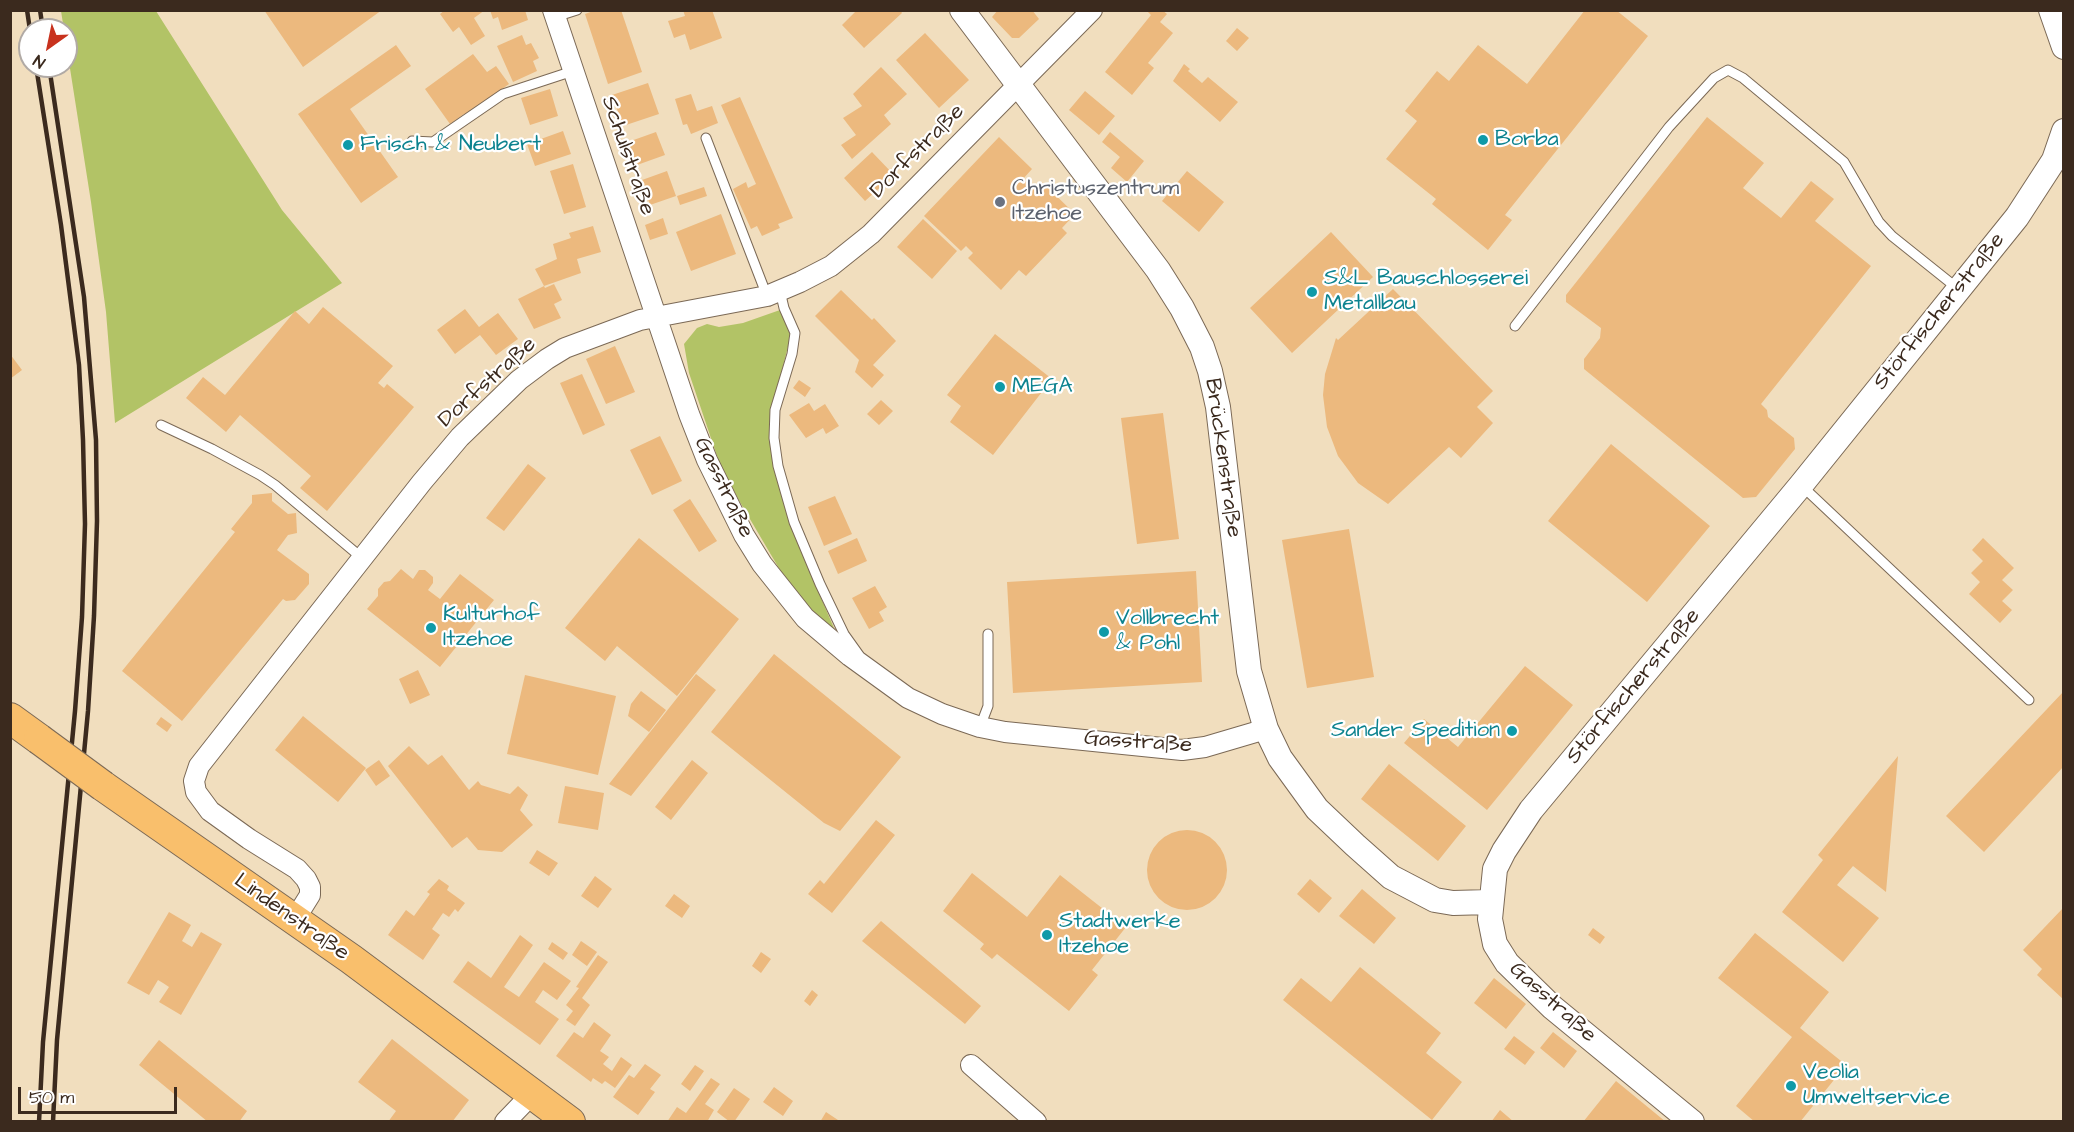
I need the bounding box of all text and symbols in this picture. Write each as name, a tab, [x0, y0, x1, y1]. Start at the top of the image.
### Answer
north arrow	[18, 18, 78, 78]
text: N	[29, 49, 49, 73]
street label: Schulstraße	[594, 93, 660, 219]
street label: Dorfstraße	[865, 99, 971, 205]
place label: Borba	[1495, 127, 1559, 153]
place label: Frisch & Neubert	[360, 132, 541, 158]
marker: Borba	[1476, 133, 1490, 147]
marker: Frisch & Neubert	[341, 138, 355, 152]
place label: Christuszentrum Itzehoe	[1012, 176, 1179, 228]
marker: Christuszentrum Itzehoe	[993, 195, 1007, 209]
street label: Störfischerstraße	[1868, 228, 2012, 396]
place label: S&L Bauschlosserei Metallbau	[1324, 266, 1528, 318]
marker: S&L Bauschlosserei Metallbau	[1305, 285, 1319, 299]
street label: Dorfstraße	[434, 332, 542, 434]
place label: MEGA	[1012, 374, 1073, 400]
street label: Brückenstraße	[1198, 377, 1246, 539]
marker: MEGA	[993, 380, 1007, 394]
street label: Gasstraße	[687, 434, 759, 542]
place label: Kulturhof Itzehoe	[443, 602, 539, 654]
street label: Störfischerstraße	[1561, 604, 1707, 770]
place label: Vollbrecht & Pohl	[1116, 606, 1219, 658]
marker: Kulturhof Itzehoe	[424, 621, 438, 635]
marker: Vollbrecht & Pohl	[1097, 625, 1111, 639]
place label: Sander Spedition	[1331, 718, 1500, 744]
marker: Sander Spedition	[1505, 724, 1519, 738]
street label: Gasstraße	[1083, 726, 1193, 760]
street label: Lindenstraße	[228, 869, 354, 967]
place label: Stadtwerke Itzehoe	[1059, 909, 1181, 960]
marker: Stadtwerke Itzehoe	[1040, 928, 1054, 942]
street label: Gasstraße	[1503, 957, 1601, 1049]
place label: Veolia Umweltservice	[1803, 1060, 1950, 1112]
scale bar	[21, 1075, 180, 1113]
marker: Veolia Umweltservice	[1784, 1079, 1798, 1093]
text: 50 m	[29, 1085, 74, 1110]

